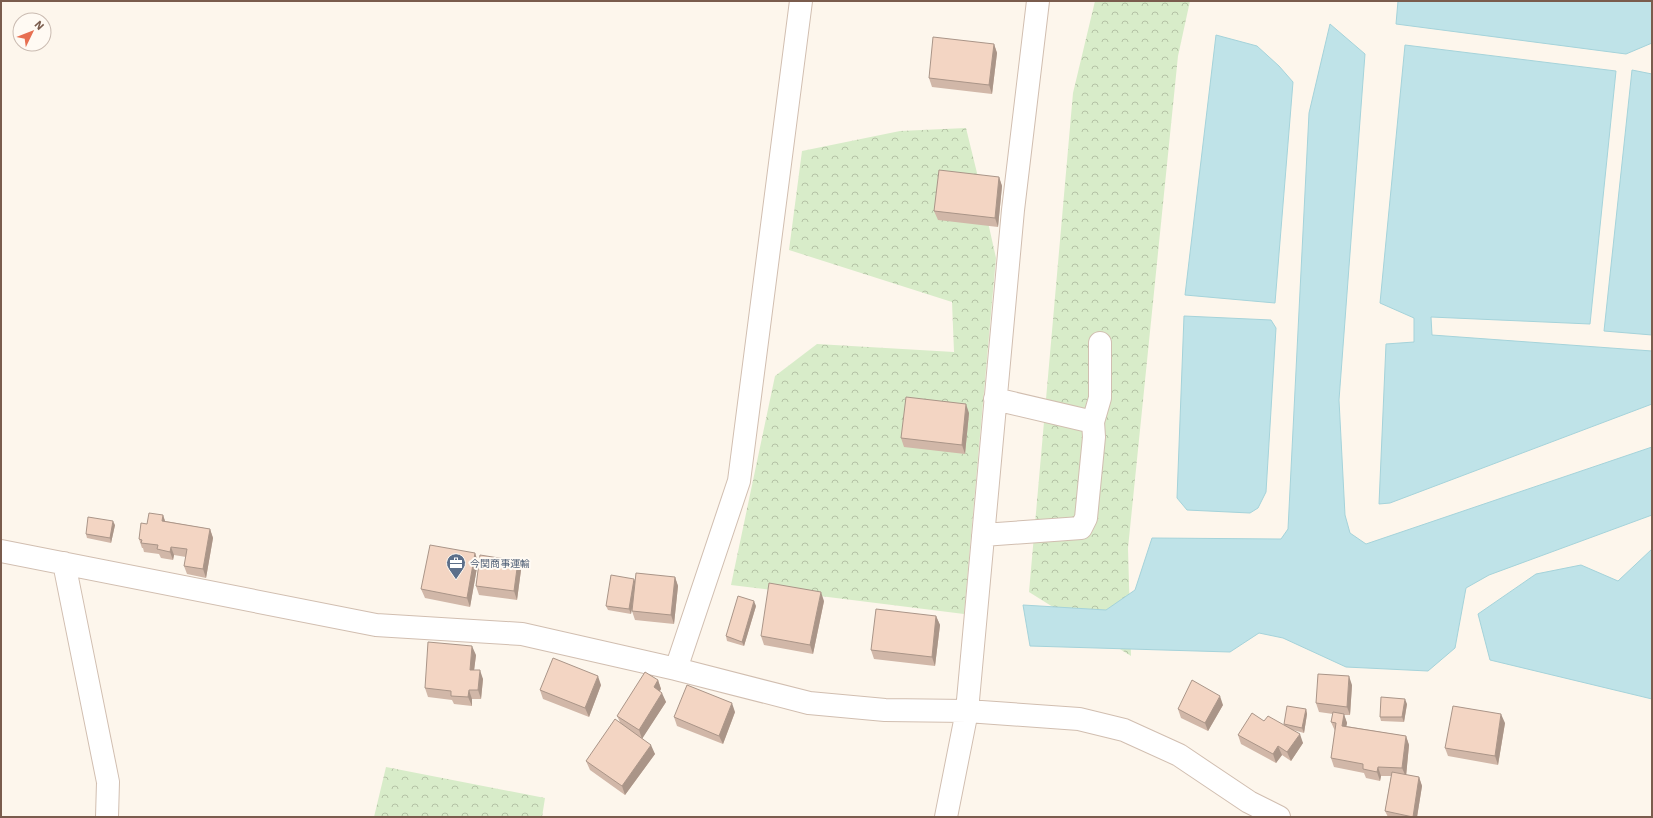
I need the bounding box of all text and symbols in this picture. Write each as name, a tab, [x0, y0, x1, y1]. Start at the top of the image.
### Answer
north arrow	[12, 12, 52, 52]
text: N	[31, 17, 47, 33]
office icon: 今関商事運輸	[445, 552, 467, 580]
place label: 今関商事運輸	[470, 557, 530, 570]

